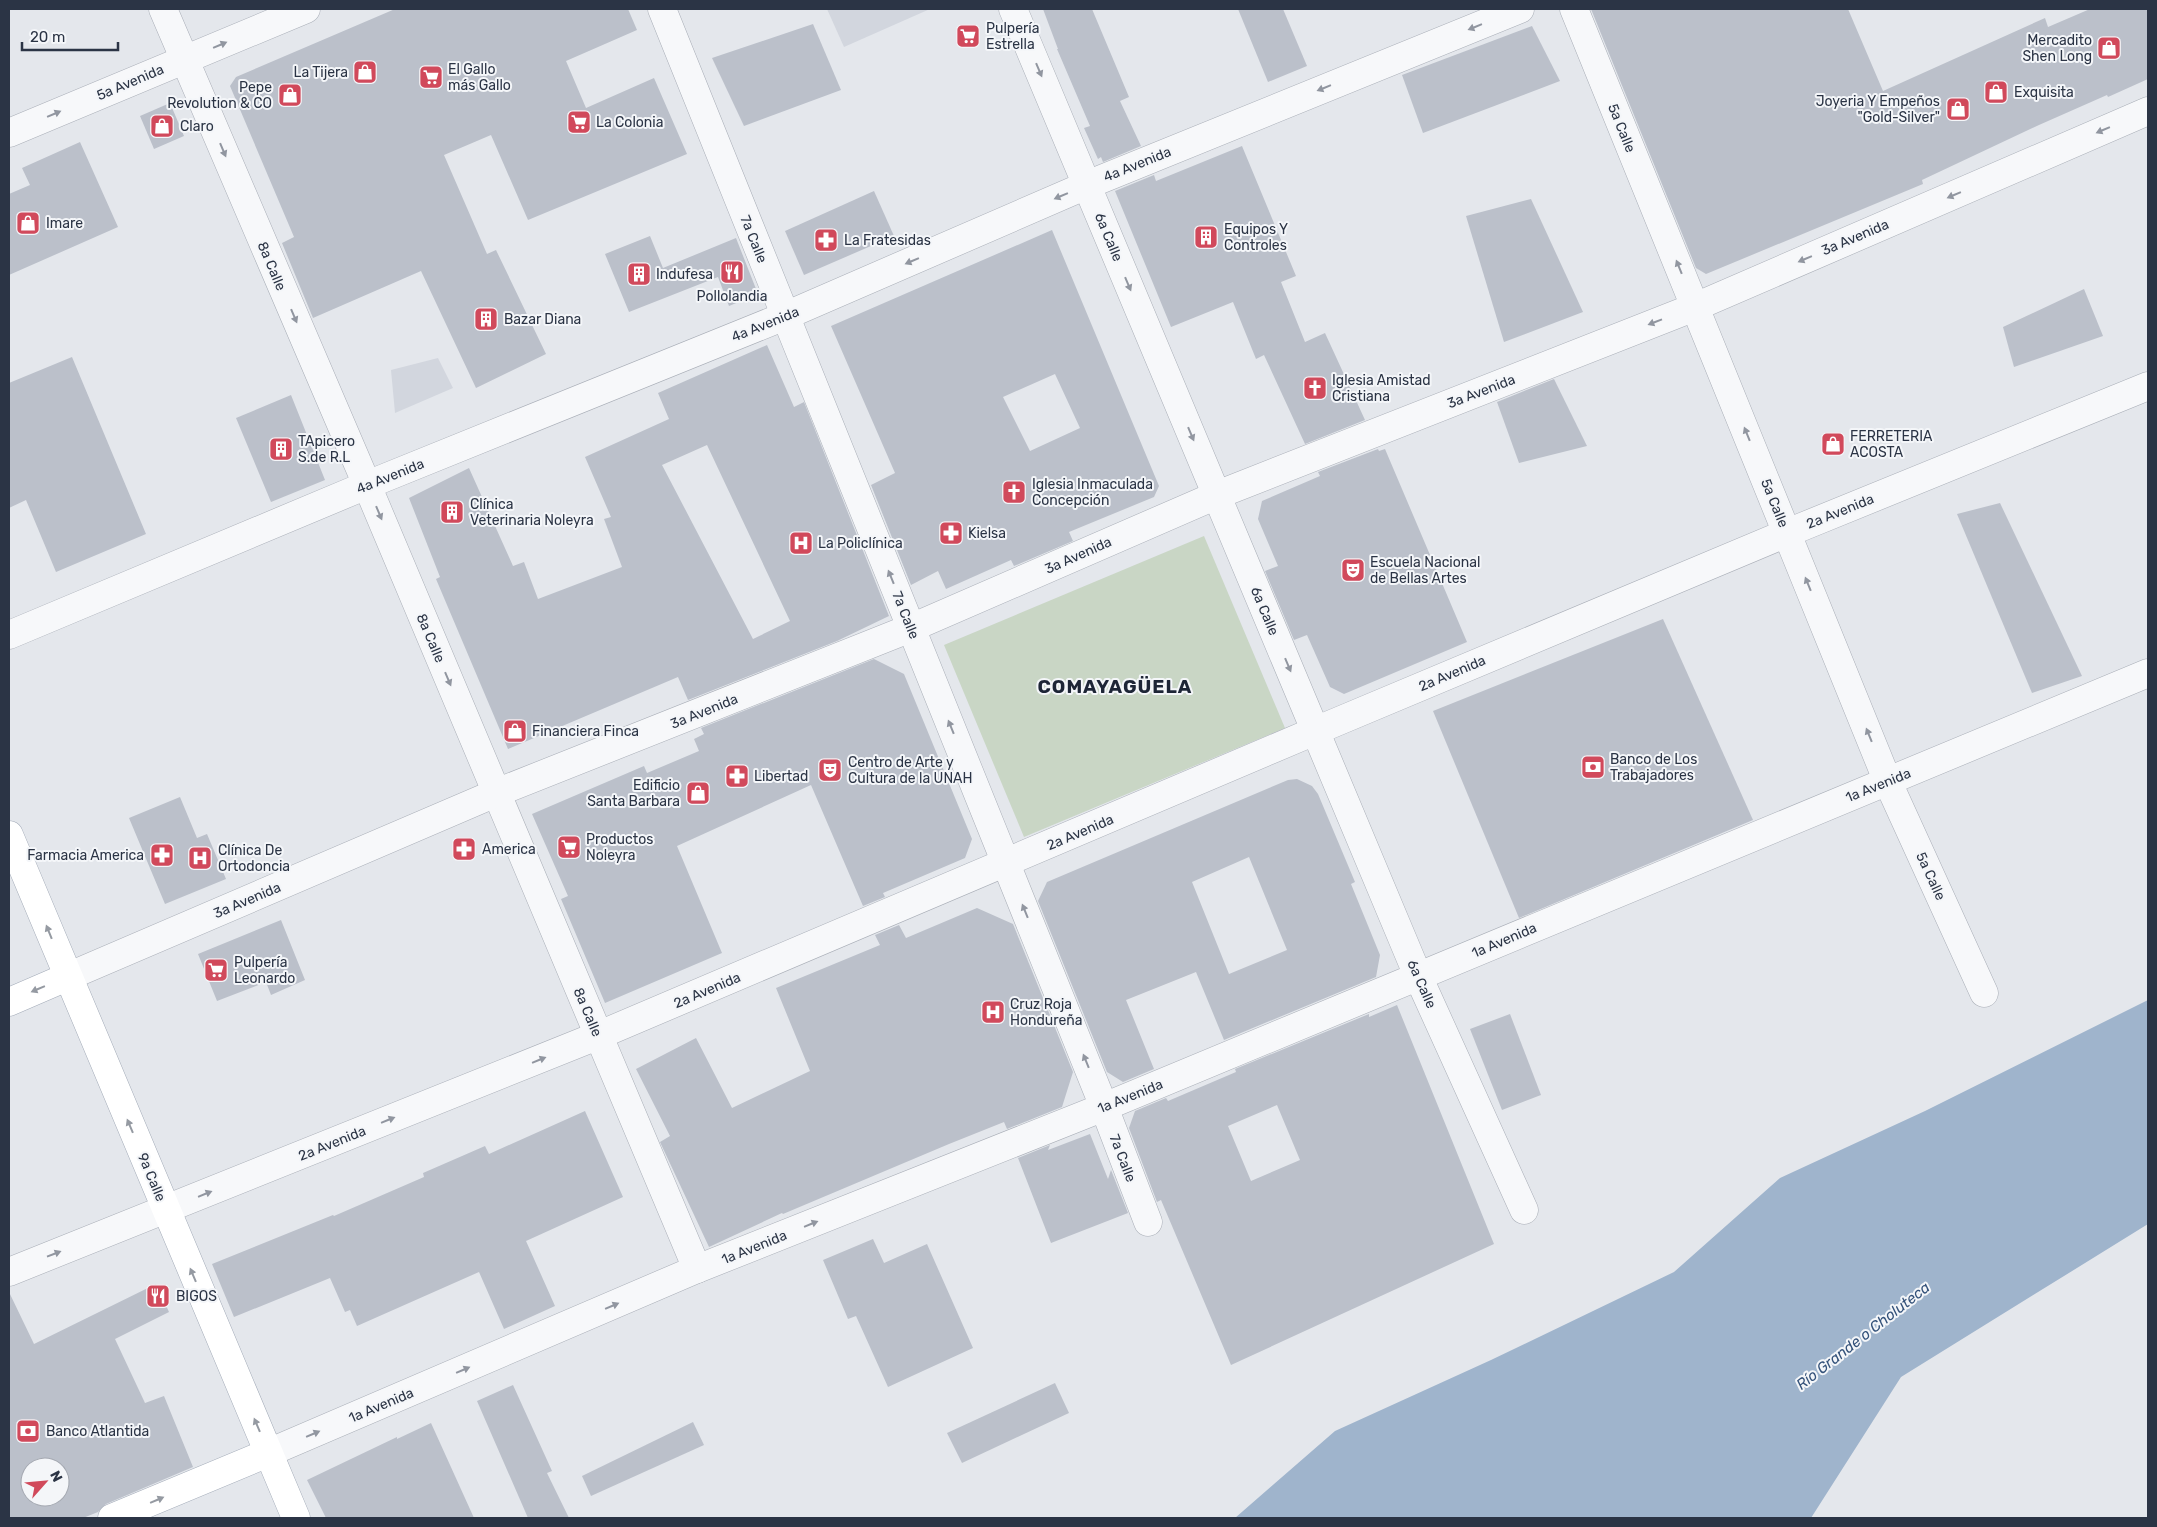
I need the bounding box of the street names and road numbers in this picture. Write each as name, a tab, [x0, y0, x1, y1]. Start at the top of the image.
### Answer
street label: 5a Avenida	[94, 61, 166, 104]
street label: 5a Calle	[1604, 101, 1639, 155]
street label: 4a Avenida	[1101, 143, 1174, 186]
street label: 6a Calle	[1091, 210, 1126, 264]
street label: 7a Calle	[736, 213, 771, 266]
street label: 3a Avenida	[1819, 216, 1891, 259]
street label: 8a Calle	[254, 239, 290, 293]
street label: 4a Avenida	[729, 303, 802, 346]
street label: 3a Avenida	[1445, 371, 1518, 412]
street label: 4a Avenida	[354, 455, 427, 498]
street label: 5a Calle	[1757, 476, 1792, 530]
street label: 2a Avenida	[1804, 490, 1876, 533]
street label: 3a Avenida	[1042, 533, 1114, 578]
street label: 6a Calle	[1247, 584, 1282, 638]
street label: 7a Calle	[888, 589, 923, 642]
street label: 8a Calle	[413, 611, 449, 665]
street label: 2a Avenida	[1416, 652, 1488, 695]
street label: 3a Avenida	[668, 690, 740, 733]
street label: 1a Avenida	[1843, 765, 1913, 806]
street label: 2a Avenida	[1044, 811, 1116, 854]
street label: 5a Calle	[1912, 849, 1949, 903]
street label: 3a Avenida	[211, 879, 283, 922]
street label: 1a Avenida	[1469, 919, 1539, 962]
street label: 6a Calle	[1403, 957, 1440, 1011]
street label: 2a Avenida	[671, 969, 743, 1012]
street label: 8a Calle	[570, 985, 606, 1039]
street label: 1a Avenida	[1095, 1076, 1165, 1117]
street label: 2a Avenida	[296, 1122, 368, 1165]
street label: 7a Calle	[1106, 1132, 1139, 1185]
street label: 9a Calle	[134, 1150, 169, 1204]
street label: 1a Avenida	[719, 1227, 789, 1268]
street label: 1a Avenida	[346, 1384, 416, 1427]

